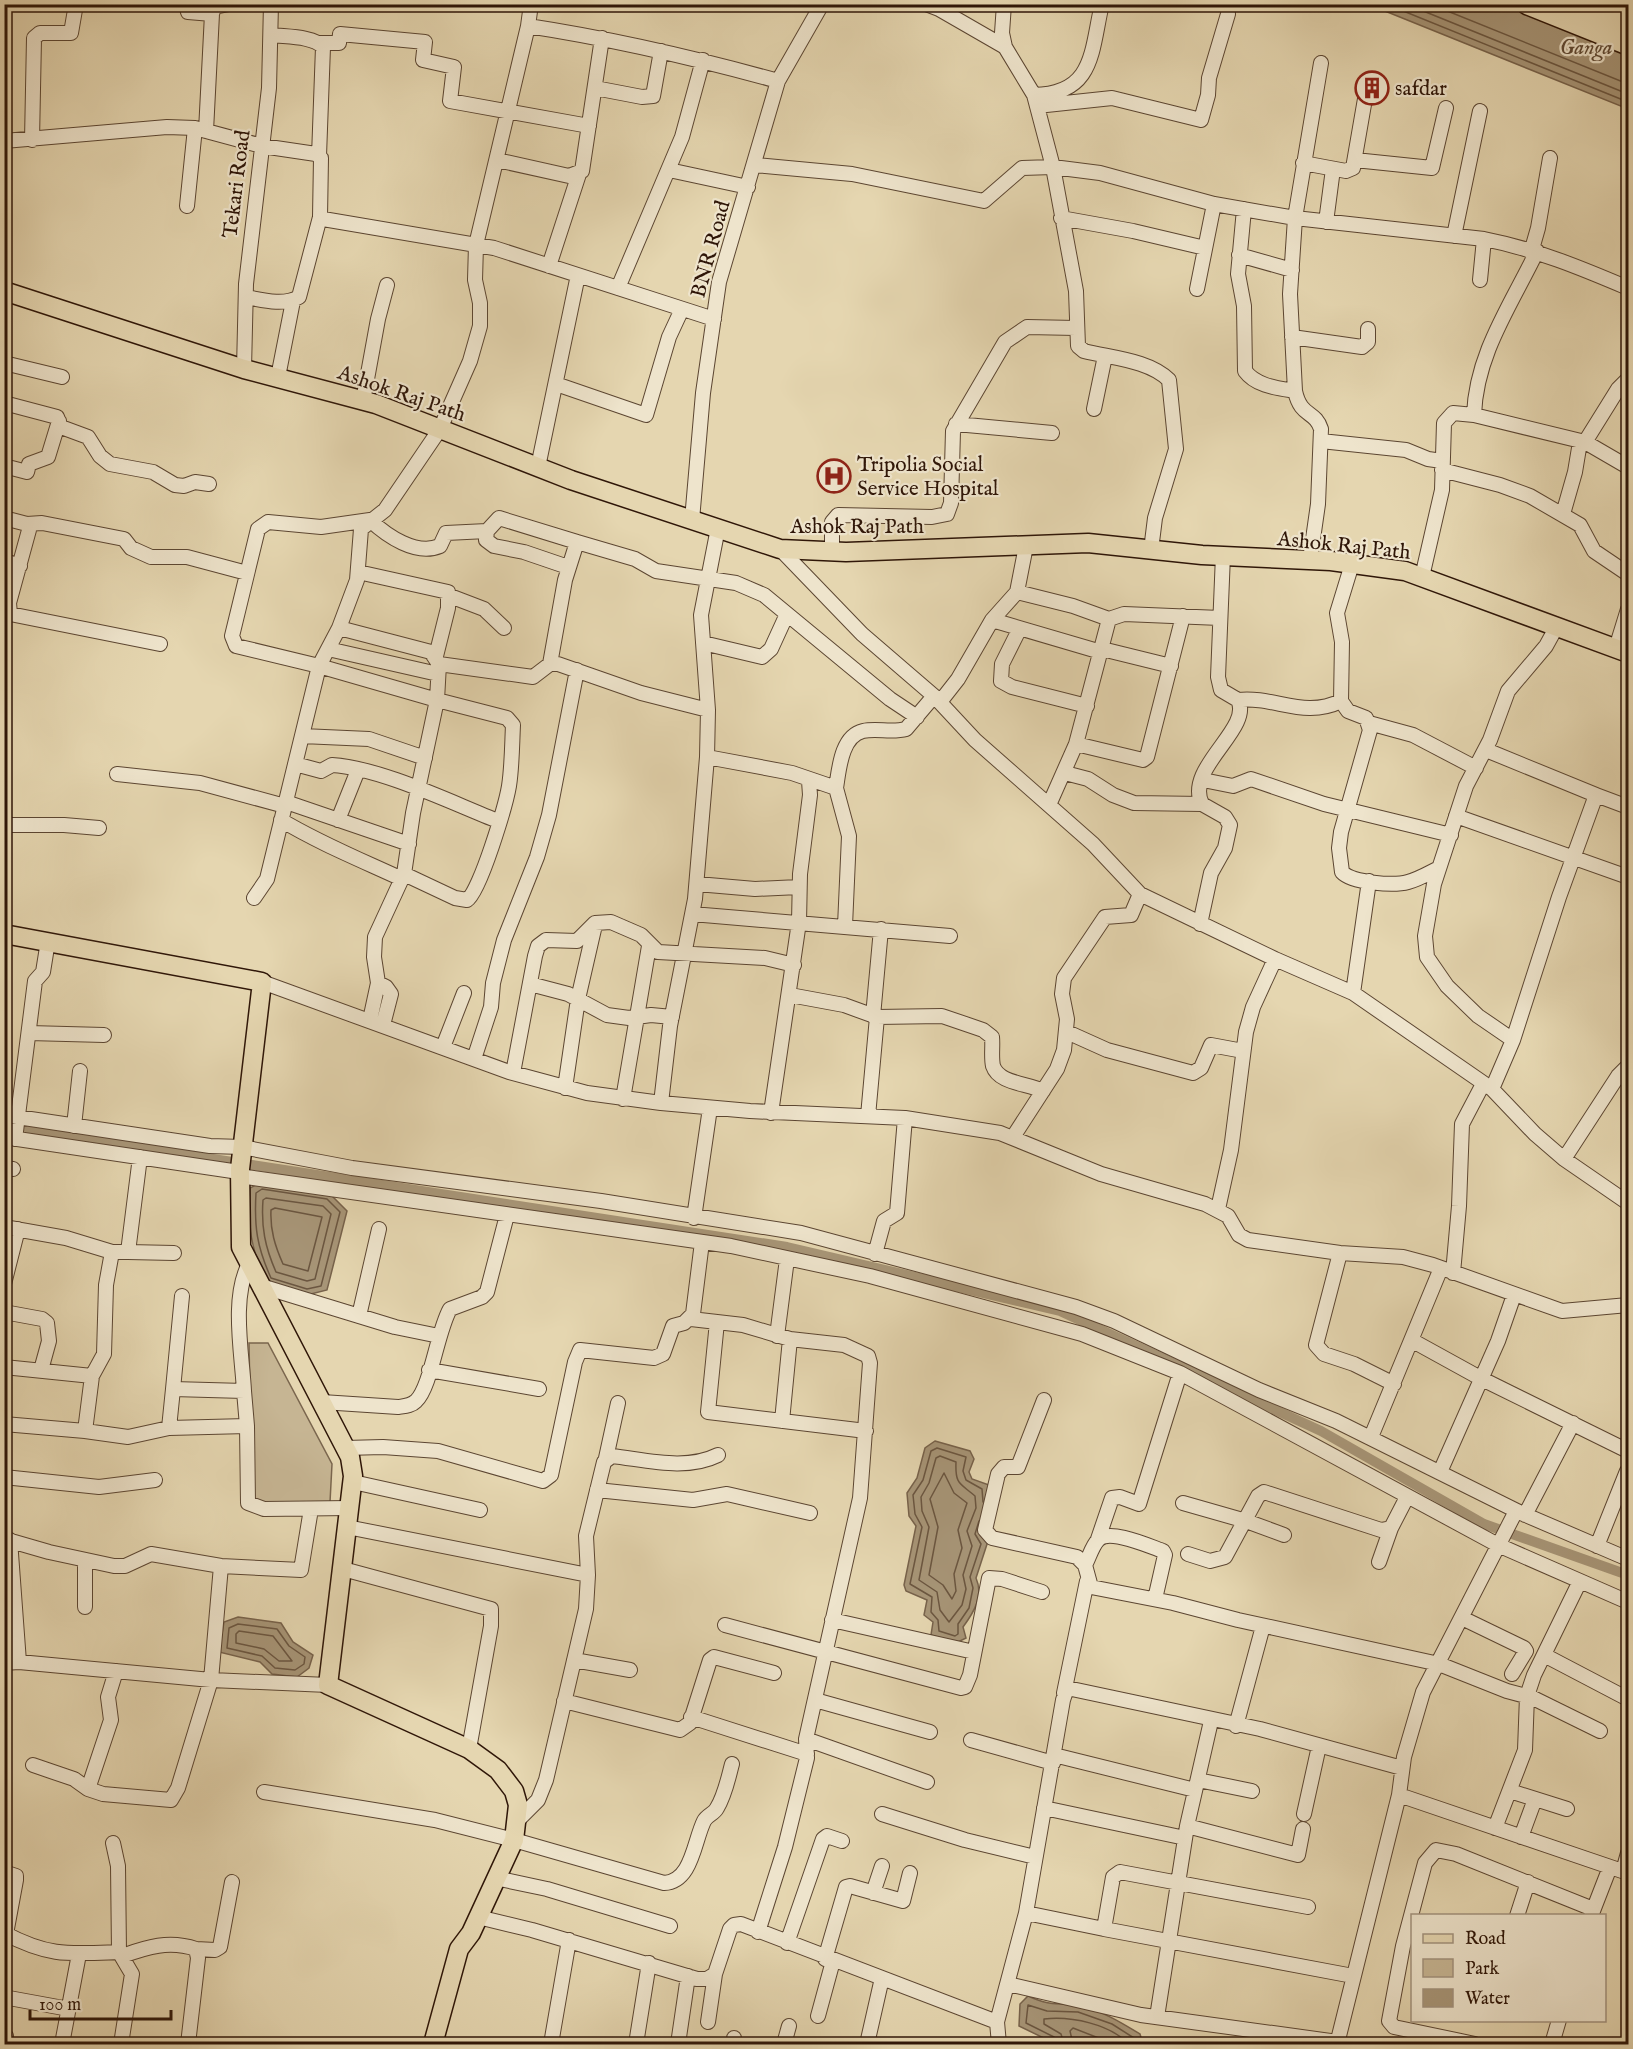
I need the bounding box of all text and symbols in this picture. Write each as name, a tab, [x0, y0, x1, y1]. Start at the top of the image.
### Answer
water label: Ganga	[1559, 34, 1613, 62]
building icon: safdar	[1354, 70, 1390, 106]
place label: safdar	[1395, 76, 1447, 103]
street label: Tekari Road	[217, 128, 258, 240]
street label: BNR Road	[685, 197, 738, 301]
street label: Ashok Raj Path	[333, 360, 469, 429]
place label: Tripolia Social Service Hospital	[857, 452, 999, 503]
hospital icon: Tripolia Social Service Hospital	[816, 458, 852, 494]
street label: Ashok Raj Path	[789, 514, 924, 541]
street label: Ashok Raj Path	[1275, 526, 1412, 567]
legend	[1411, 1914, 1606, 2022]
text: Road	[1465, 1928, 1506, 1951]
text: Park	[1465, 1958, 1500, 1981]
scale bar	[30, 1983, 171, 2021]
text: Water	[1465, 1988, 1510, 2011]
text: 100 m	[39, 1994, 81, 2017]

